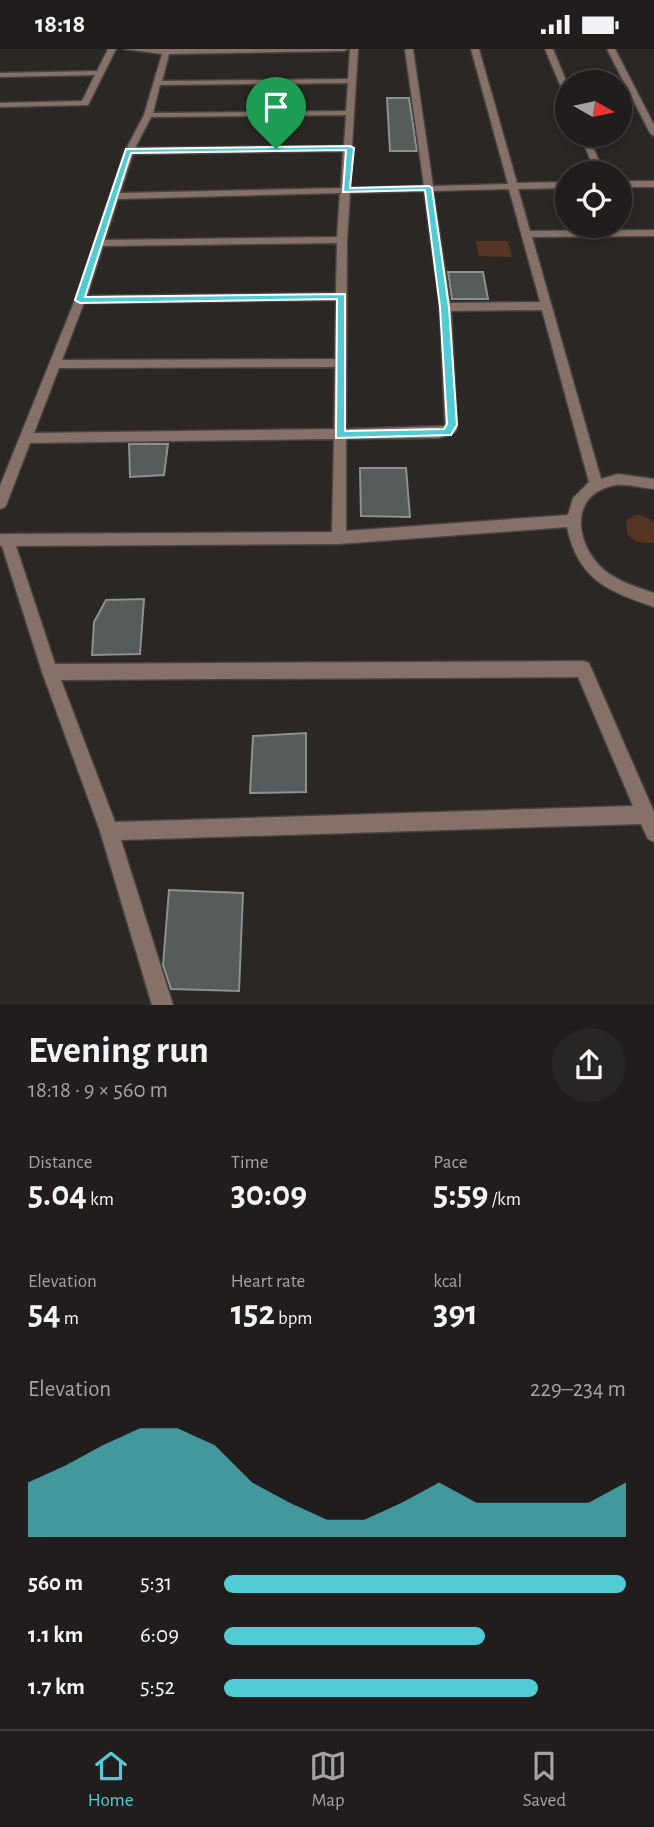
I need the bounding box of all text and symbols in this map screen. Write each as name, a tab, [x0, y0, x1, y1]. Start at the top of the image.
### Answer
text: 18:18	[35, 11, 85, 37]
north arrow	[555, 70, 632, 147]
map controls	[555, 70, 632, 238]
pin	[246, 77, 306, 149]
icon: arrive	[257, 88, 295, 126]
button: locate	[555, 161, 632, 238]
button: share	[552, 1028, 626, 1102]
text: Evening run	[28, 1032, 209, 1070]
text: 18:18 · 9 × 560 m	[28, 1079, 168, 1102]
text: Distance	[28, 1153, 92, 1172]
text: Time	[231, 1153, 269, 1172]
text: Pace	[433, 1153, 468, 1172]
text: 5.04	[28, 1177, 87, 1212]
text: 30:09	[231, 1177, 307, 1212]
text: 5:59	[433, 1177, 489, 1212]
text: km	[87, 1190, 114, 1209]
text: /km	[489, 1190, 521, 1209]
text: Elevation	[28, 1272, 97, 1291]
text: Heart rate	[231, 1272, 305, 1291]
text: kcal	[433, 1272, 462, 1291]
text: 54	[28, 1296, 61, 1331]
text: 152	[231, 1296, 275, 1331]
text: 391	[433, 1296, 478, 1331]
text: m	[61, 1309, 79, 1328]
text: bpm	[275, 1309, 312, 1328]
text: Elevation	[28, 1378, 111, 1401]
text: 229–234 m	[530, 1378, 626, 1401]
text: 560 m	[28, 1572, 83, 1595]
text: 5:31	[140, 1572, 172, 1595]
text: 1.1 km	[28, 1624, 83, 1647]
text: 6:09	[140, 1624, 179, 1647]
text: 1.7 km	[28, 1676, 85, 1699]
text: 5:52	[140, 1676, 175, 1699]
tab: Home	[88, 1747, 134, 1812]
tab: Map	[309, 1747, 347, 1812]
tab: Saved	[523, 1747, 566, 1812]

